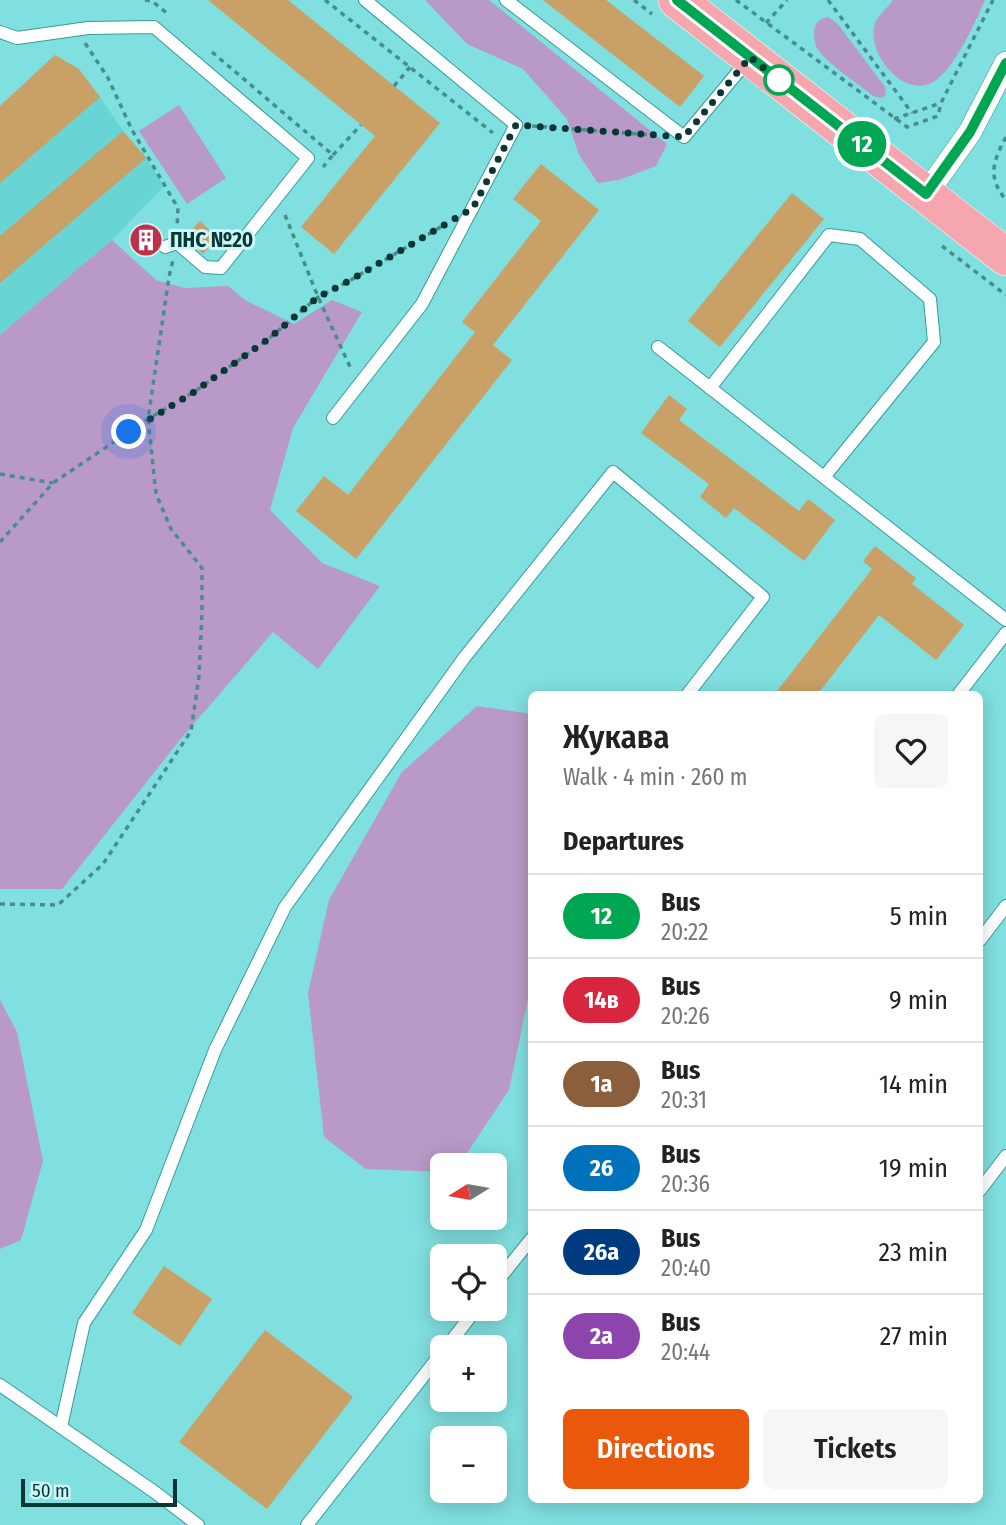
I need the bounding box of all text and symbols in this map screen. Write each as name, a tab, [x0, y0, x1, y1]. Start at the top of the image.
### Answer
unlabelled marker	[764, 65, 794, 95]
line badge: 12	[830, 121, 894, 167]
text: 12	[851, 130, 873, 158]
building icon: ПНС №20	[127, 221, 165, 259]
place label: ПНС №20	[170, 227, 253, 253]
your location	[111, 414, 146, 449]
button: heart	[874, 714, 948, 788]
text: Жукава	[563, 717, 670, 757]
text: Walk · 4 min · 260 m	[563, 763, 748, 791]
text: Departures	[563, 826, 684, 857]
text: Bus	[661, 887, 700, 918]
text: 5 min	[890, 901, 948, 932]
text: 12	[591, 902, 612, 930]
text: 20:22	[661, 918, 708, 946]
text: Bus	[661, 971, 700, 1002]
text: 9 min	[889, 985, 948, 1016]
text: 14в	[584, 986, 619, 1014]
text: 20:26	[661, 1002, 710, 1030]
text: Bus	[661, 1055, 700, 1086]
text: 14 min	[879, 1069, 948, 1100]
text: 1а	[590, 1070, 613, 1098]
text: 20:31	[661, 1086, 707, 1114]
text: Bus	[661, 1139, 700, 1170]
north arrow	[430, 1153, 508, 1230]
map controls	[430, 1153, 507, 1503]
text: 19 min	[879, 1153, 948, 1184]
text: 26	[590, 1154, 613, 1182]
text: 20:36	[661, 1170, 710, 1198]
text: Bus	[661, 1223, 700, 1254]
text: 23 min	[879, 1237, 948, 1268]
text: 26а	[584, 1238, 619, 1266]
button: locate	[430, 1244, 507, 1321]
text: 20:40	[661, 1254, 711, 1282]
text: Bus	[661, 1307, 700, 1338]
text: 27 min	[880, 1321, 948, 1352]
text: 2а	[590, 1322, 613, 1350]
button: +	[430, 1335, 507, 1412]
text: 20:44	[661, 1338, 710, 1366]
button: Directions	[563, 1409, 749, 1489]
button: Tickets	[763, 1409, 948, 1489]
button: −	[430, 1426, 507, 1503]
scale bar	[21, 1476, 177, 1508]
text: 50 m	[32, 1479, 70, 1502]

